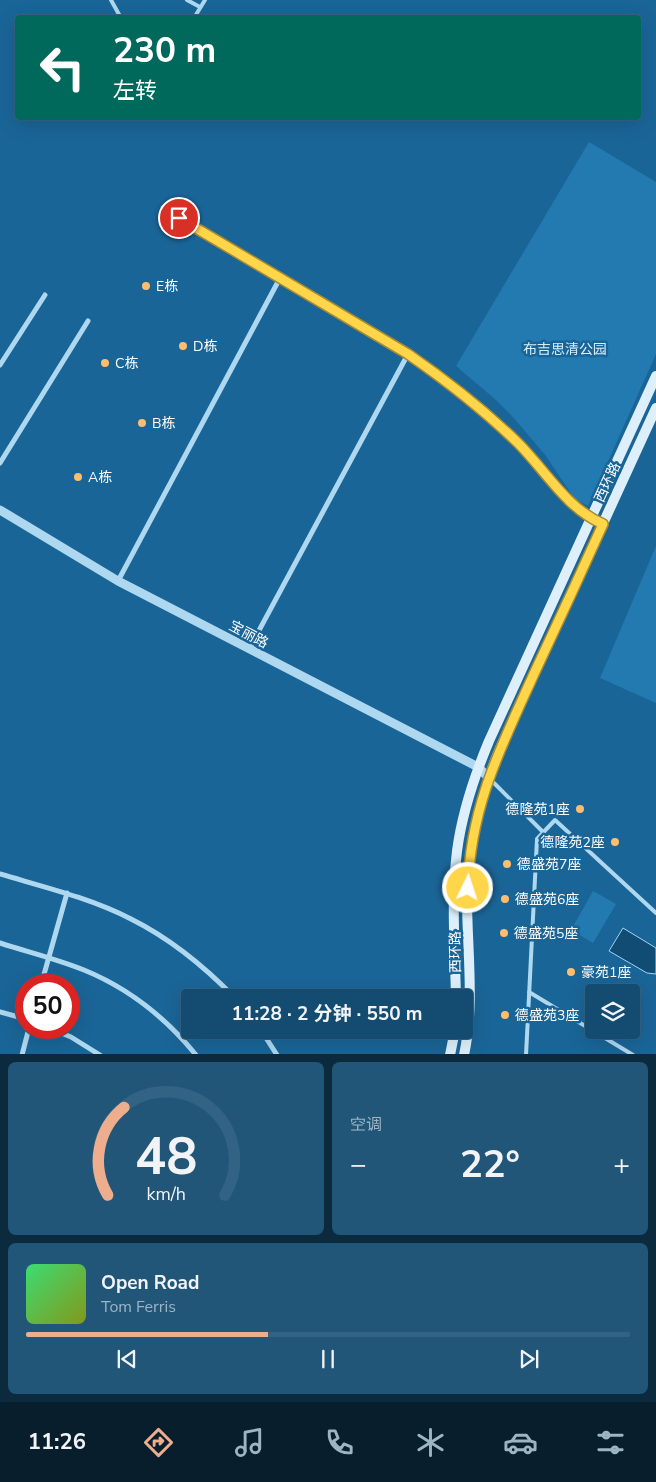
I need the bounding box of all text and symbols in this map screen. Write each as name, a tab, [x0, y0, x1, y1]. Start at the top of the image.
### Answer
text: 230 m	[113, 27, 216, 74]
icon: left	[30, 35, 95, 100]
text: 左转	[113, 76, 157, 106]
pin	[158, 197, 200, 239]
icon: arrive	[165, 204, 193, 232]
place label: E栋	[156, 277, 178, 296]
marker: E栋	[140, 280, 152, 292]
place label: D栋	[193, 337, 217, 356]
marker: D栋	[177, 340, 189, 352]
park label: 布吉思清公园	[523, 340, 607, 359]
place label: C栋	[115, 354, 138, 373]
marker: C栋	[99, 357, 111, 369]
place label: B栋	[152, 414, 175, 433]
marker: B栋	[136, 417, 148, 429]
street label: 西环路	[590, 459, 625, 505]
place label: A栋	[88, 468, 112, 487]
marker: A栋	[72, 471, 84, 483]
street label: 宝丽路	[226, 616, 272, 653]
place label: 德隆苑1座	[506, 800, 570, 819]
marker: 德隆苑1座	[574, 803, 586, 815]
place label: 德隆苑2座	[541, 833, 605, 852]
marker: 德隆苑2座	[609, 836, 621, 848]
place label: 德盛苑7座	[517, 855, 581, 874]
marker: 德盛苑7座	[501, 858, 513, 870]
position arrow	[441, 861, 493, 913]
place label: 德盛苑6座	[515, 890, 579, 909]
marker: 德盛苑6座	[499, 893, 511, 905]
place label: 德盛苑5座	[514, 924, 578, 943]
marker: 德盛苑5座	[498, 927, 510, 939]
street label: 西环路	[446, 931, 465, 973]
place label: 豪苑1座	[581, 963, 631, 982]
marker: 豪苑1座	[565, 966, 577, 978]
speed limit sign: 50	[15, 974, 80, 1039]
map controls	[585, 984, 640, 1039]
button: layers	[585, 984, 640, 1039]
text: 11:28 · 2 分钟 · 550 m	[232, 1001, 422, 1027]
place label: 德盛苑3座	[515, 1006, 579, 1025]
marker: 德盛苑3座	[499, 1009, 511, 1021]
text: 空调	[350, 1114, 382, 1136]
text: 48	[135, 1121, 197, 1192]
text: 22°	[460, 1139, 520, 1190]
text: −	[350, 1146, 367, 1184]
text: +	[613, 1146, 630, 1184]
text: km/h	[146, 1182, 186, 1206]
text: Open Road	[101, 1270, 199, 1296]
text: Tom Ferris	[101, 1296, 176, 1318]
icon: previous	[113, 1345, 141, 1373]
icon: pause	[314, 1345, 342, 1373]
icon: next	[515, 1345, 543, 1373]
icon: directions	[141, 1425, 176, 1460]
icon: music	[232, 1425, 267, 1460]
icon: phone	[322, 1425, 357, 1460]
icon: climate	[413, 1425, 448, 1460]
icon: car	[503, 1425, 538, 1460]
icon: filters	[593, 1425, 628, 1460]
text: 11:26	[28, 1427, 86, 1457]

